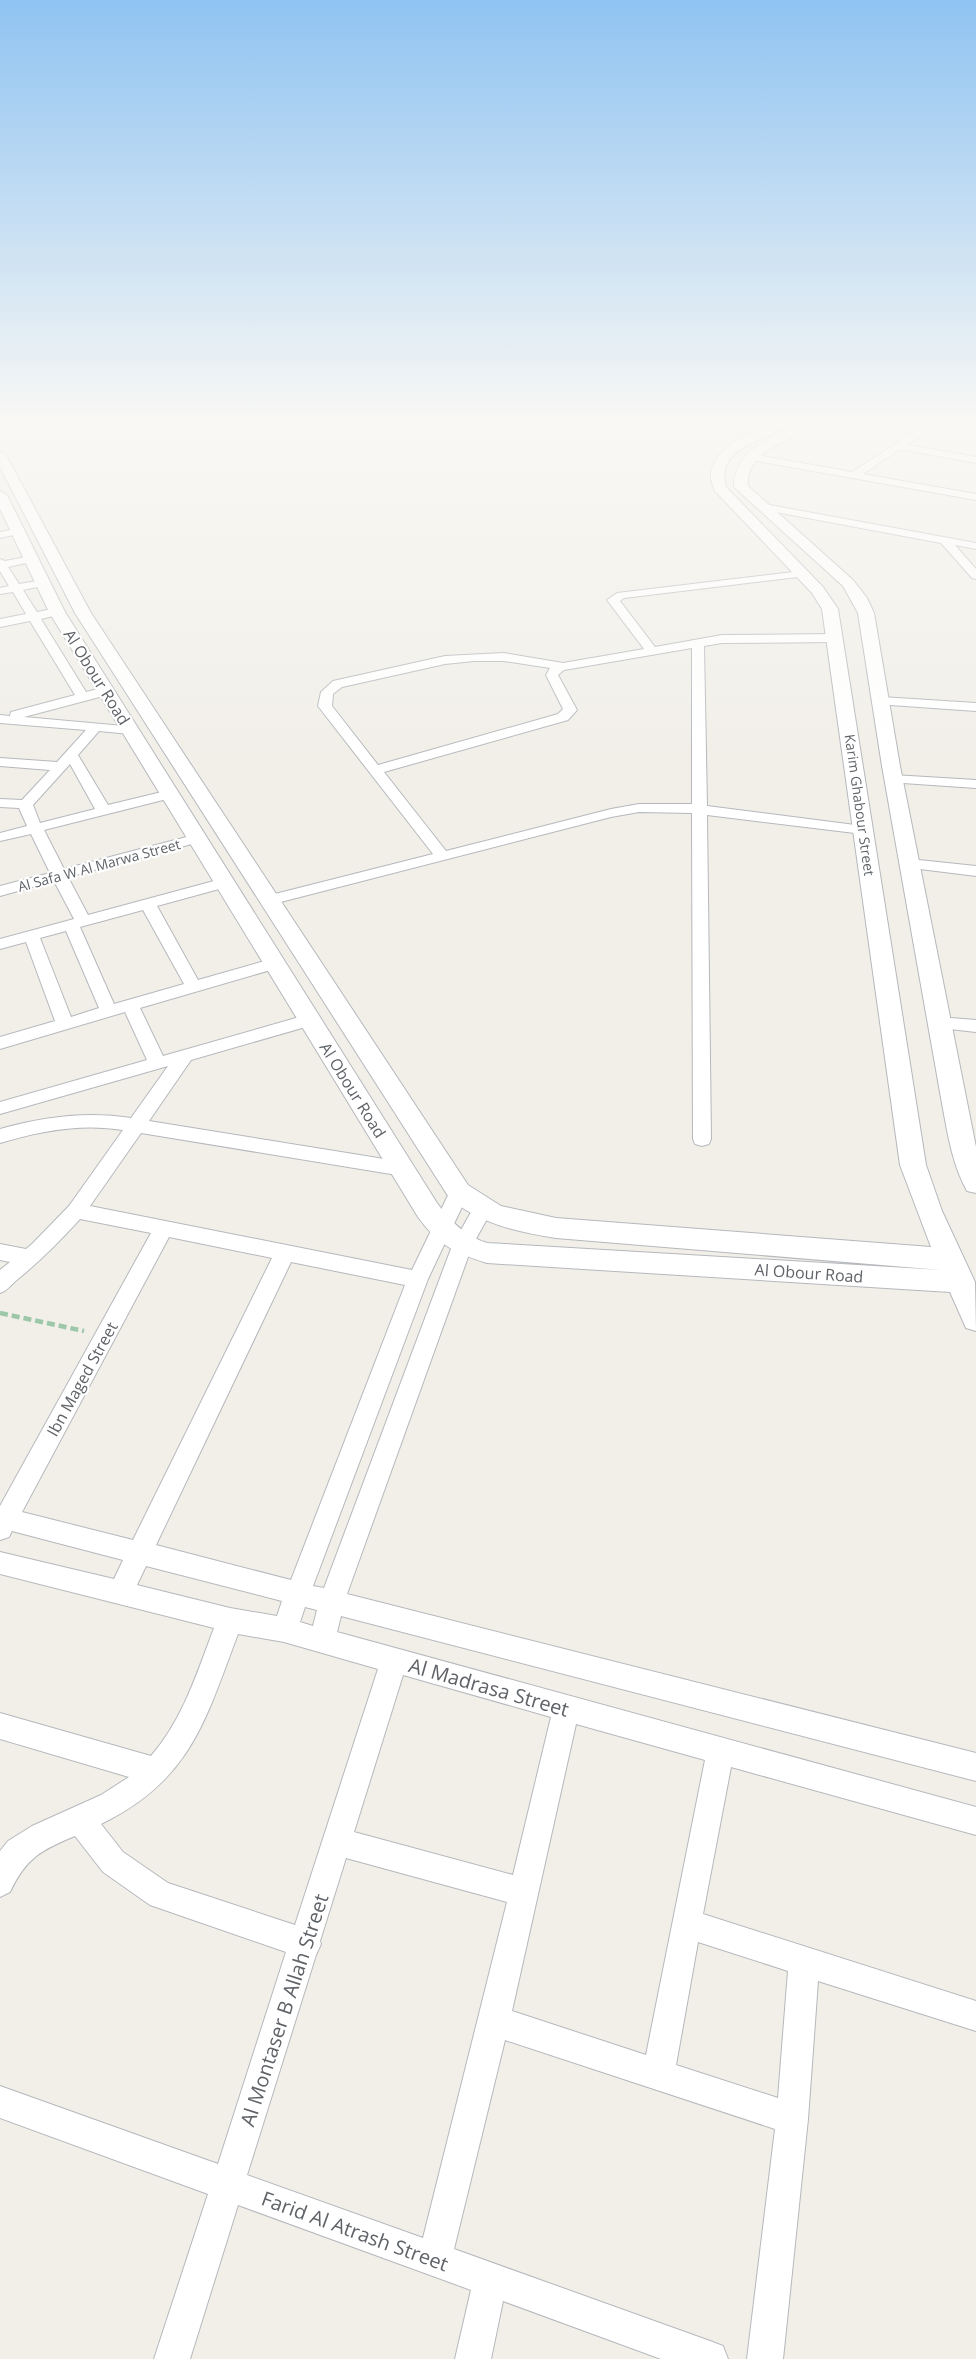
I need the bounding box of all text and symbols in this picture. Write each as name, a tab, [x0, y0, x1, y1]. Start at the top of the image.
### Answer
street label: Al Obour Road	[59, 625, 135, 729]
street label: Karim Ghabour Street	[841, 733, 879, 877]
street label: Al Safa W Al Marwa Street	[16, 834, 182, 896]
street label: Al Obour Road	[315, 1038, 391, 1142]
street label: Al Obour Road	[754, 1258, 864, 1288]
street label: Ibn Maged Street	[41, 1318, 123, 1440]
street label: Al Madrasa Street	[406, 1651, 572, 1723]
street label: Al Montaser B Allah Street	[234, 1890, 334, 2130]
street label: Farid Al Atrash Street	[258, 2185, 452, 2277]

